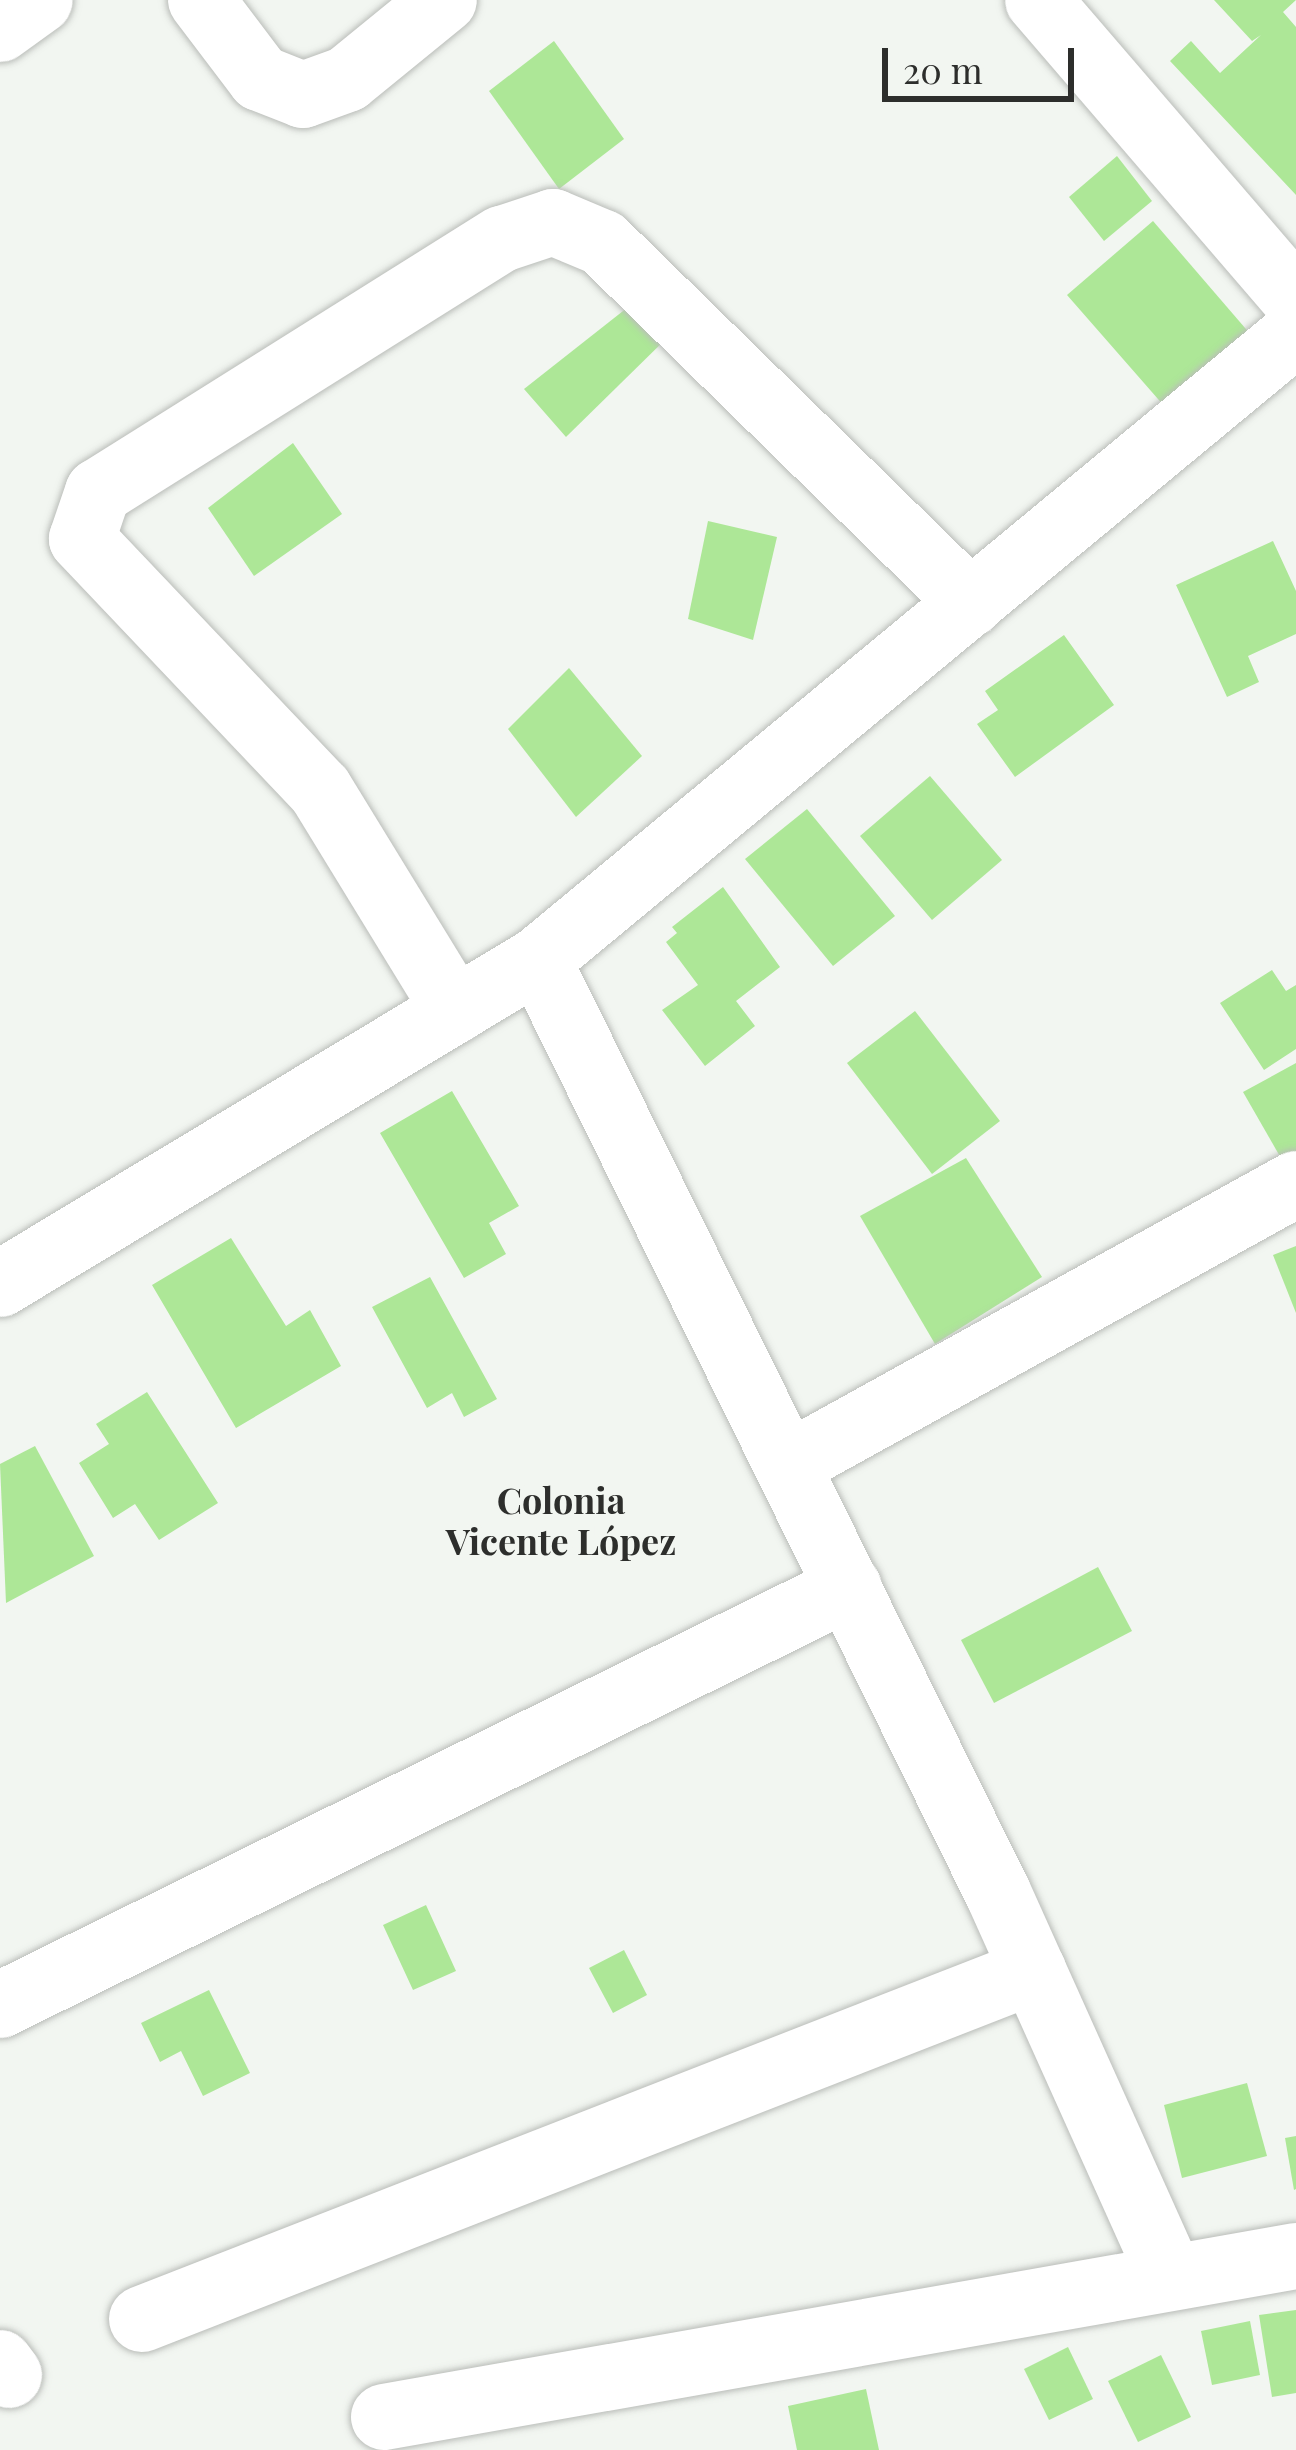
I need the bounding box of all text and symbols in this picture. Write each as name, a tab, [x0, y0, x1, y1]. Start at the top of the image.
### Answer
scale bar	[888, 24, 1080, 98]
text: 20 m	[903, 45, 983, 93]
district label: Colonia Vicente López	[446, 1477, 676, 1562]

